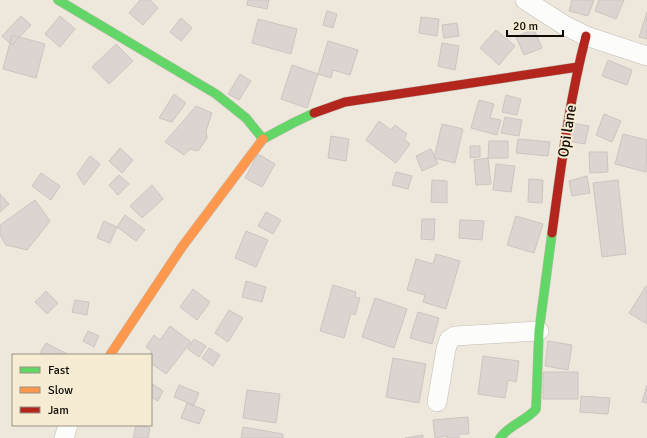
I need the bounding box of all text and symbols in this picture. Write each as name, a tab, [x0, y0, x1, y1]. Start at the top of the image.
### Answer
scale bar	[507, 12, 563, 38]
text: 20 m	[513, 19, 538, 34]
street label: Opi lane	[554, 103, 580, 159]
legend	[12, 354, 152, 426]
text: Fast	[48, 363, 69, 378]
text: Slow	[48, 383, 73, 398]
text: Jam	[48, 403, 69, 418]

